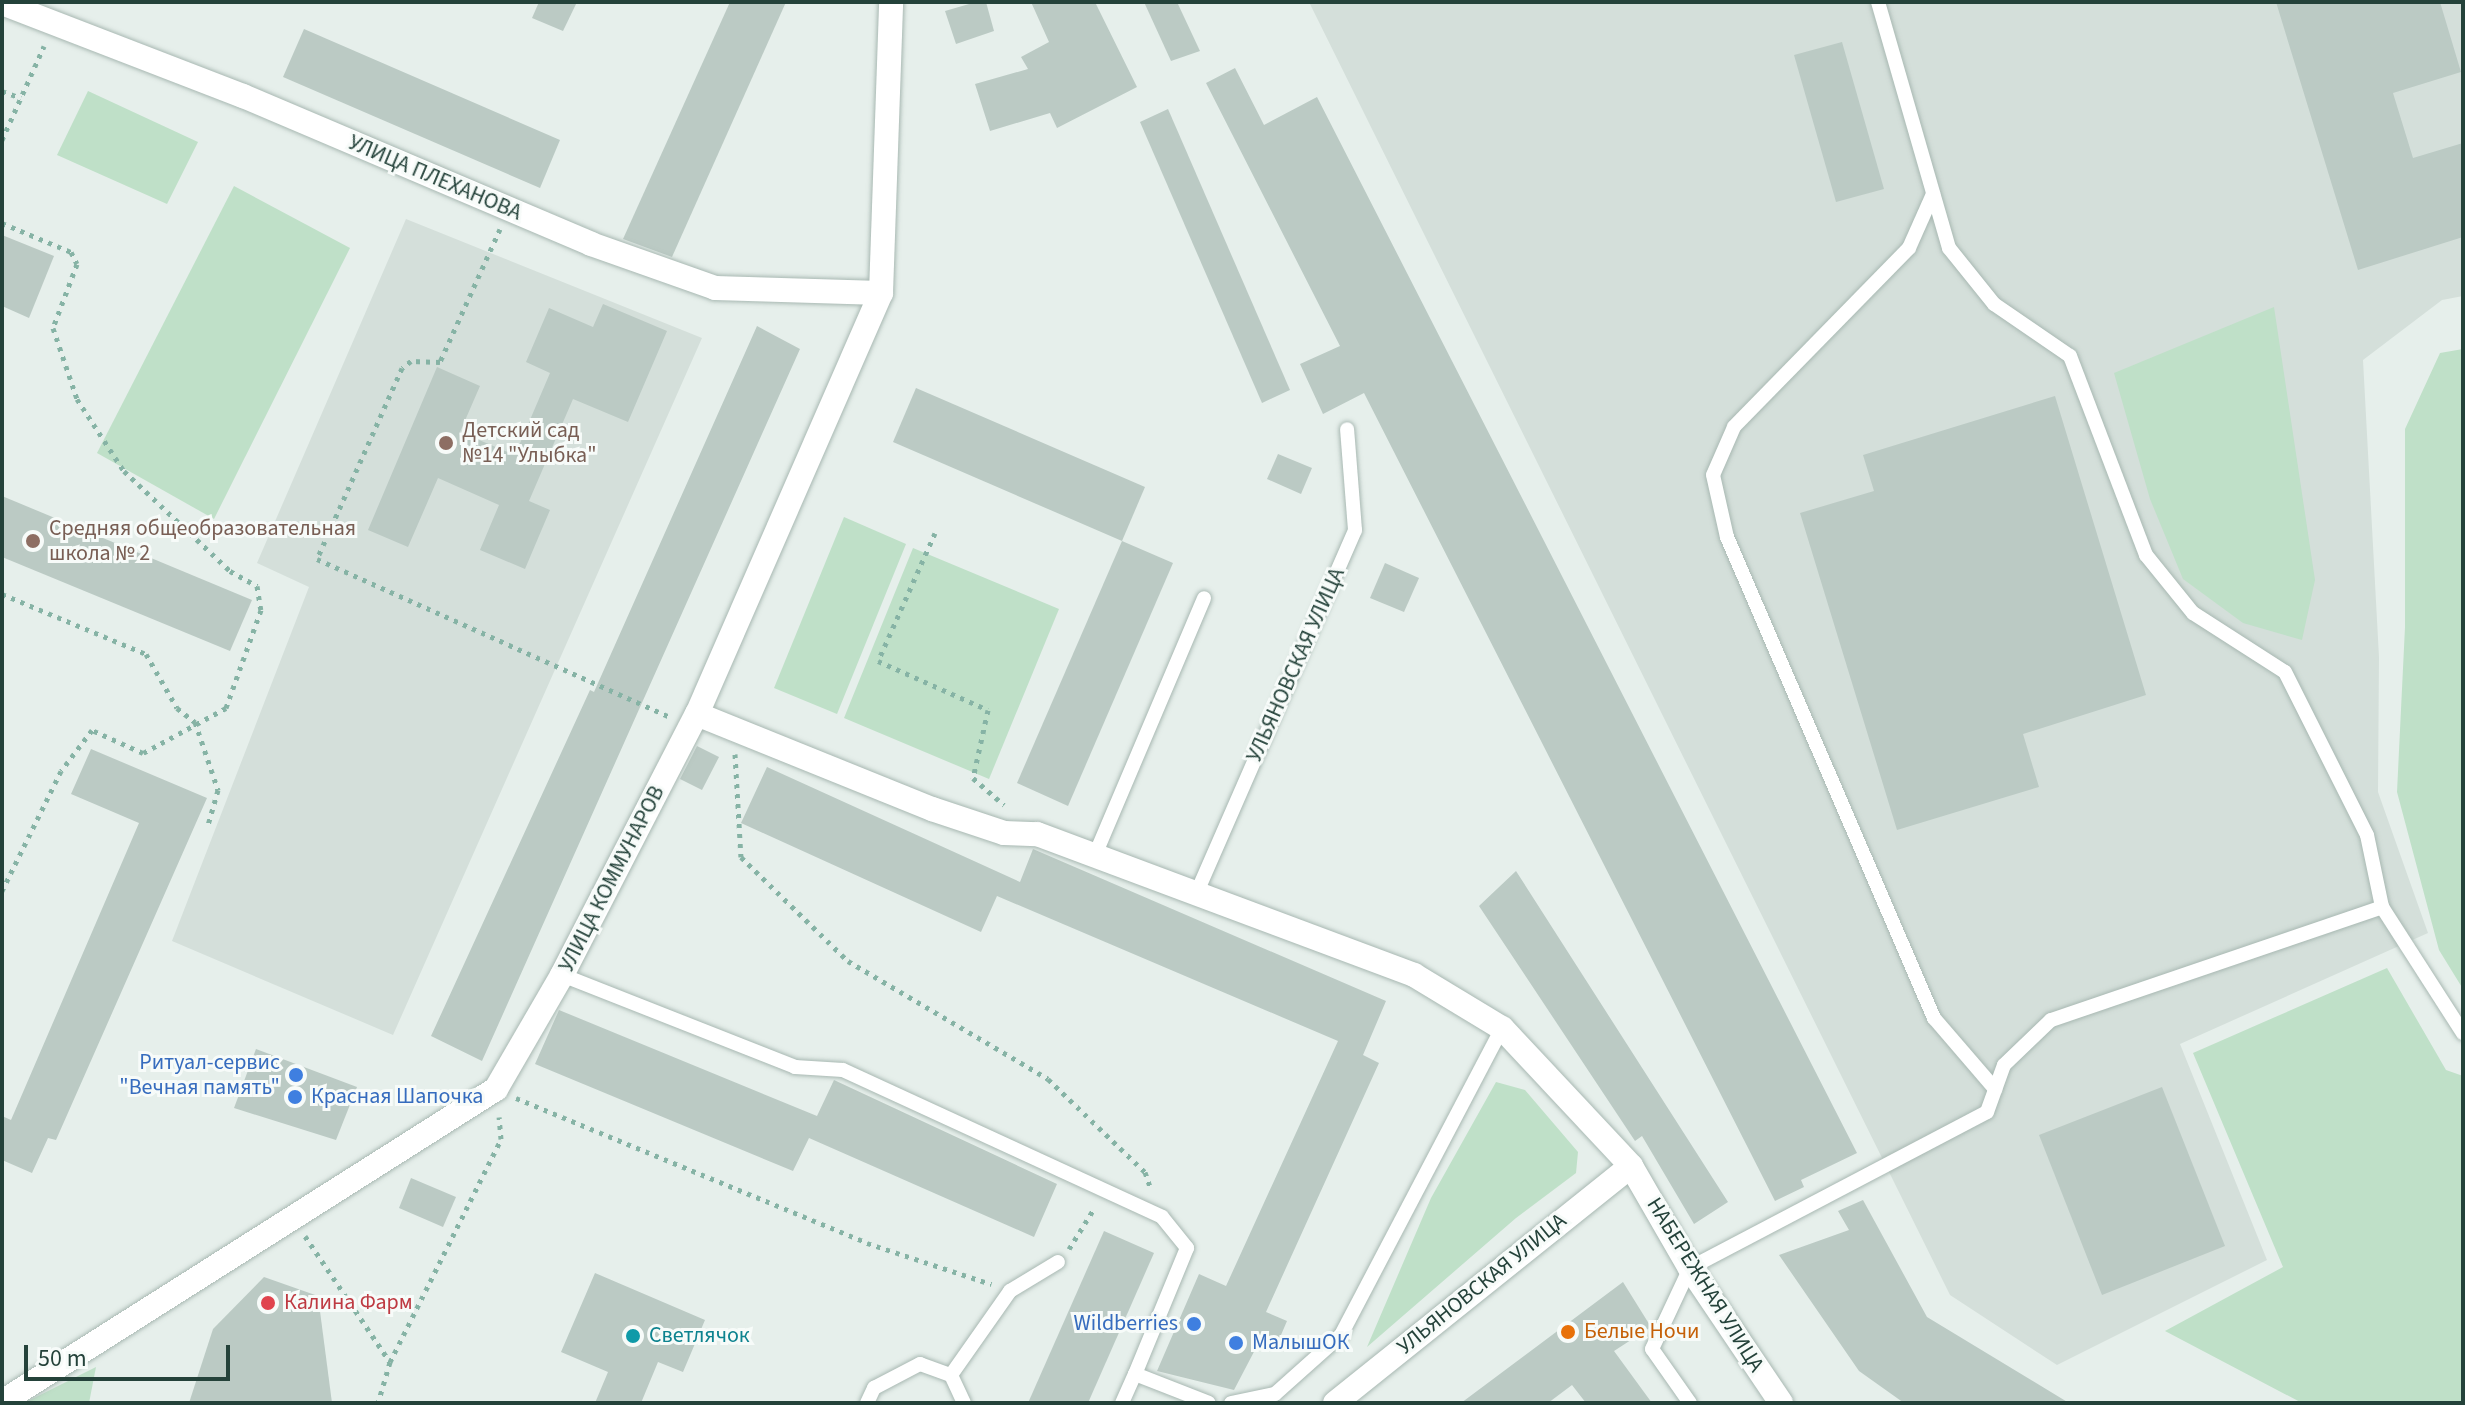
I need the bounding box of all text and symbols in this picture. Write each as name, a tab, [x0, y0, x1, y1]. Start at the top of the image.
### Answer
street label: УЛИЦА ПЛЕХАНОВА	[344, 130, 526, 226]
place label: Детский сад №14 "Улыбка"	[462, 417, 597, 468]
marker: Детский сад №14 "Улыбка"	[437, 434, 455, 452]
place label: Средняя общеобразовательная школа № 2	[49, 515, 356, 566]
marker: Средняя общеобразовательная школа № 2	[24, 532, 42, 550]
street label: УЛЬЯНОВСКАЯ УЛИЦА	[1241, 564, 1351, 766]
street label: УЛИЦА КОММУНАРОВ	[554, 781, 670, 977]
place label: Ритуал-сервис "Вечная память"	[119, 1049, 280, 1100]
marker: Ритуал-сервис "Вечная память"	[287, 1066, 305, 1084]
place label: Красная Шапочка	[311, 1084, 483, 1110]
marker: Красная Шапочка	[286, 1088, 304, 1106]
street label: НАБЕРЕЖНАЯ УЛИЦА	[1641, 1193, 1769, 1377]
street label: УЛЬЯНОВСКАЯ УЛИЦА	[1392, 1208, 1572, 1360]
place label: Калина Фарм	[284, 1290, 413, 1316]
marker: Калина Фарм	[259, 1294, 277, 1312]
place label: Wildberries	[1074, 1311, 1178, 1337]
marker: Wildberries	[1185, 1315, 1203, 1333]
place label: Белые Ночи	[1584, 1319, 1699, 1345]
place label: Светлячок	[649, 1323, 750, 1349]
marker: Белые Ночи	[1559, 1323, 1577, 1341]
marker: Светлячок	[624, 1327, 642, 1345]
scale bar	[28, 1329, 234, 1379]
place label: МалышОК	[1252, 1330, 1349, 1356]
marker: МалышОК	[1227, 1334, 1245, 1352]
text: 50 m	[38, 1341, 87, 1376]

